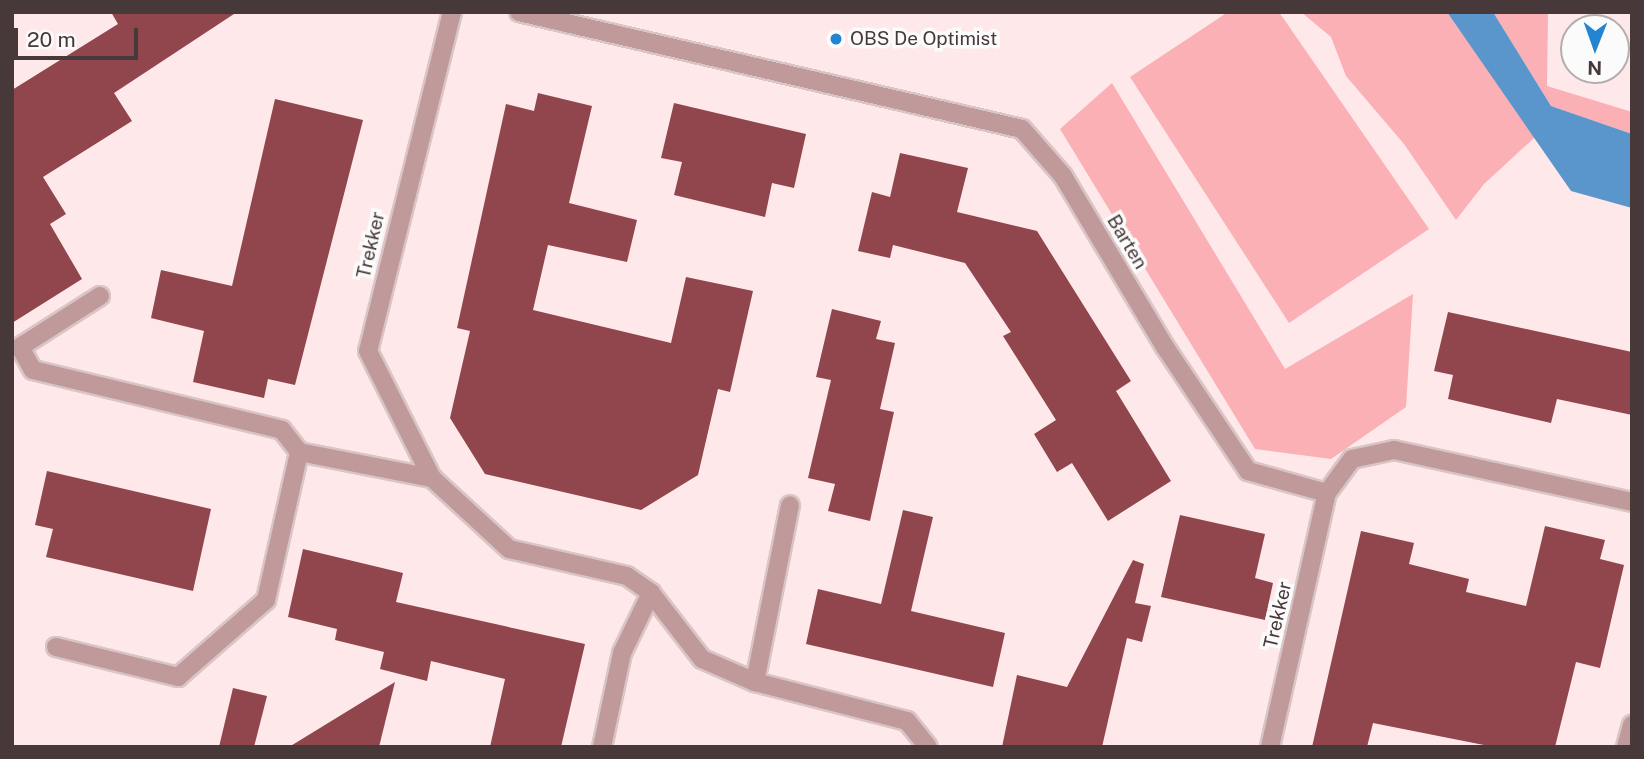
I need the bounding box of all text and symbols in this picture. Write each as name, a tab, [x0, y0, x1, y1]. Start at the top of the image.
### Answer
scale bar	[18, 14, 142, 58]
north arrow	[1560, 14, 1630, 84]
text: 20 m	[27, 27, 76, 52]
place label: OBS De Optimist	[850, 28, 997, 50]
marker: OBS De Optimist	[828, 31, 844, 47]
text: N	[1587, 57, 1602, 79]
street label: Trekker	[352, 209, 390, 281]
street label: Barten	[1102, 211, 1152, 273]
street label: Trekker	[1259, 579, 1297, 651]

